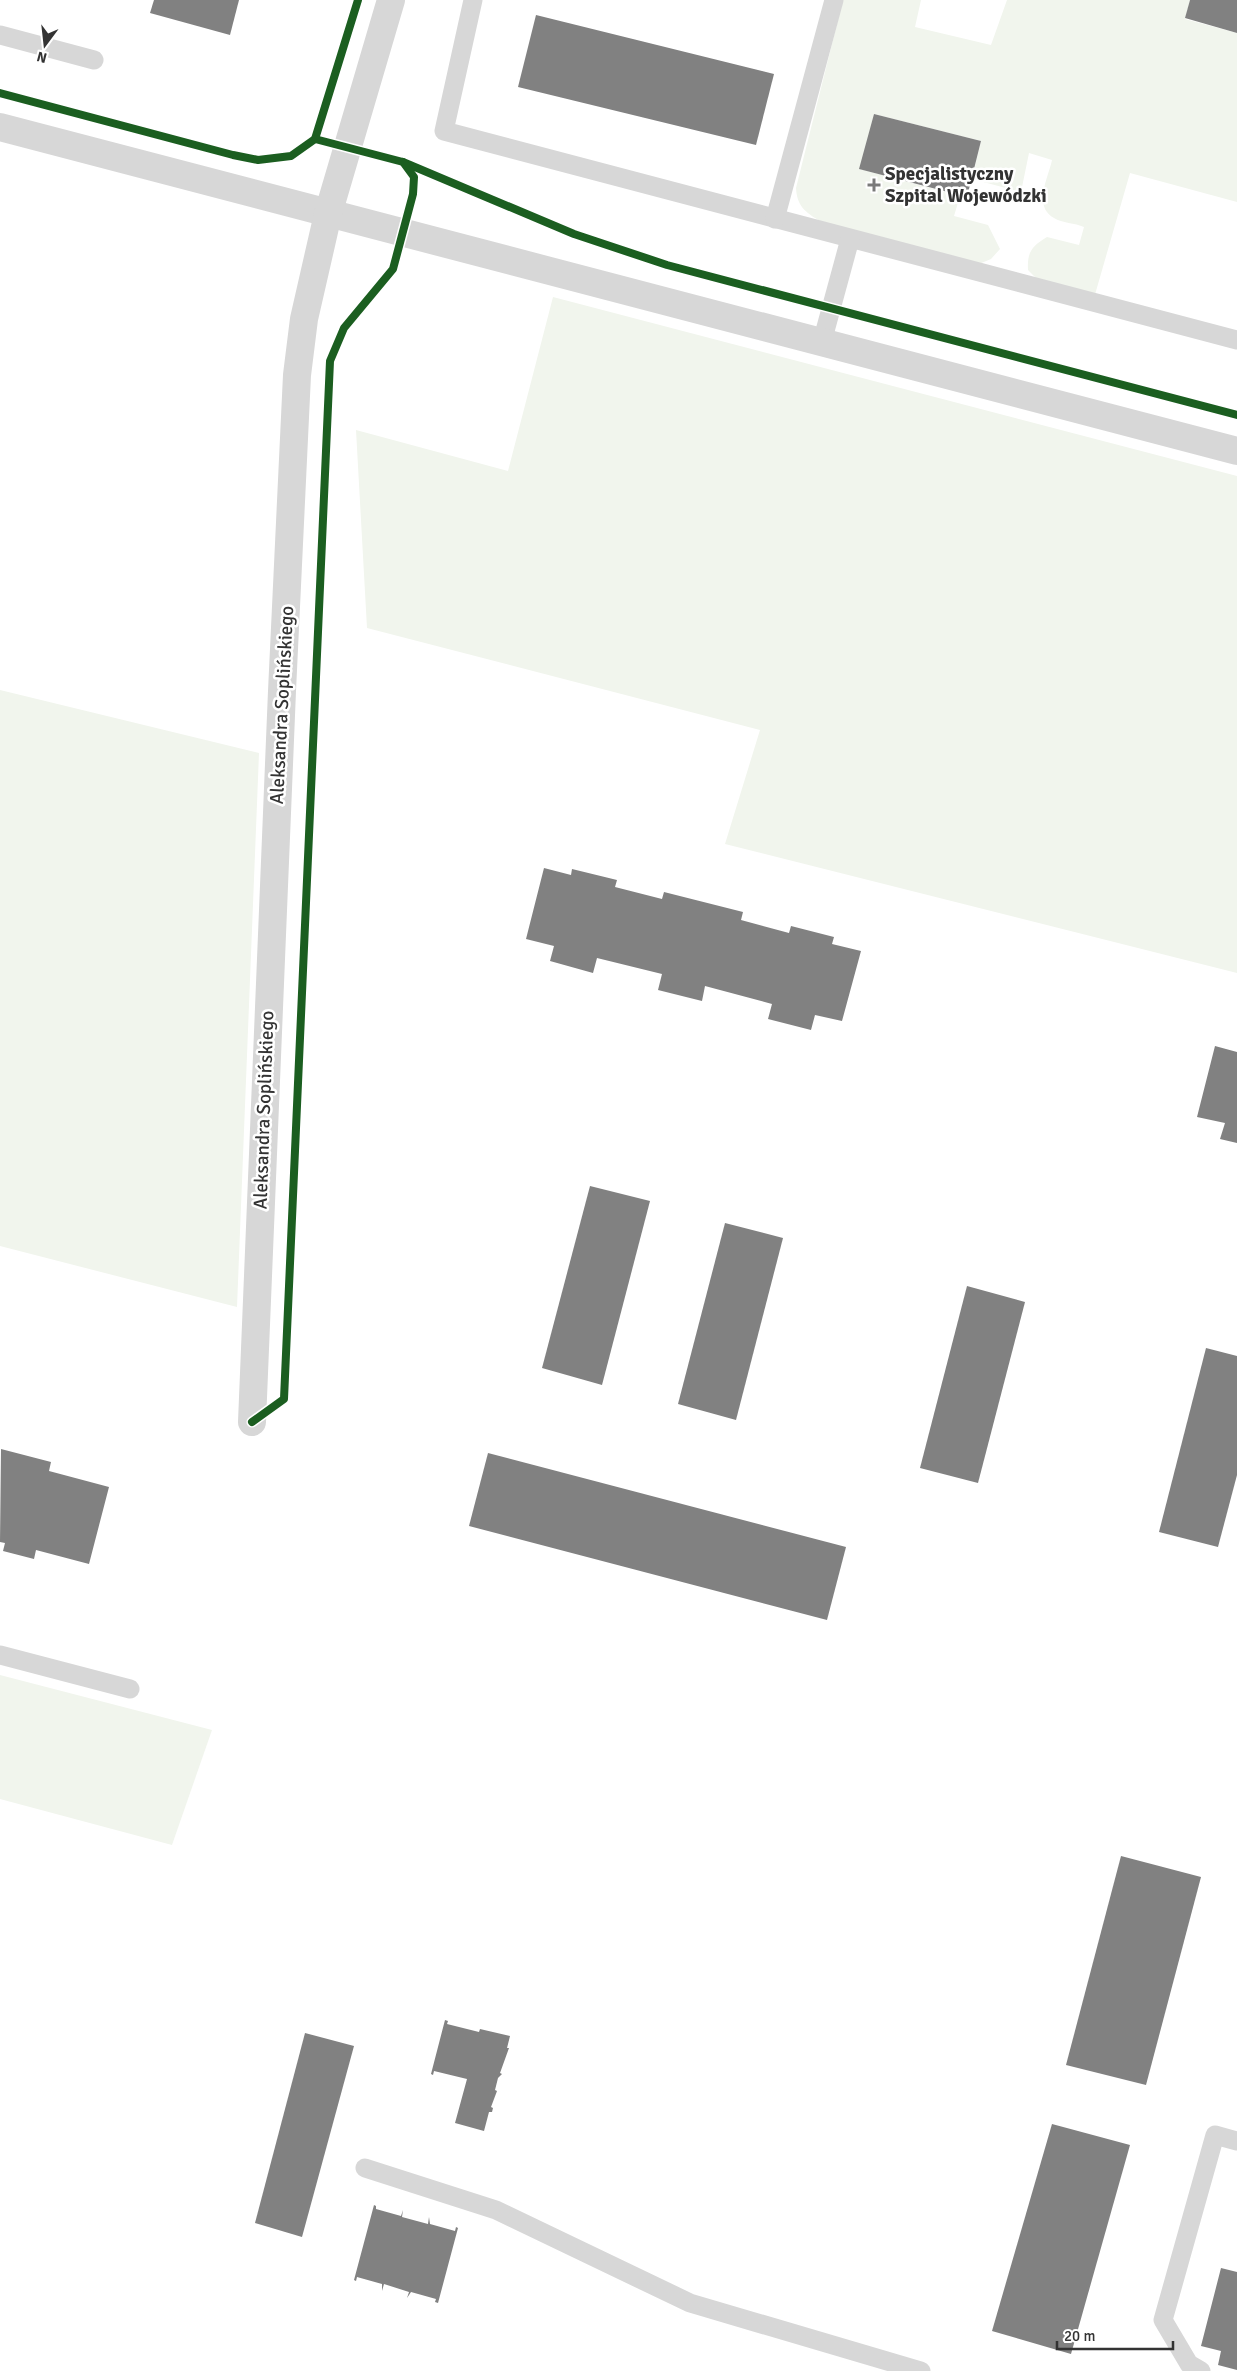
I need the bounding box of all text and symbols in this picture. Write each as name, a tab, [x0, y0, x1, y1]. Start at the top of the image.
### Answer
north arrow	[20, 20, 70, 70]
text: N	[35, 48, 49, 67]
place label: Specjalistyczny Szpital Wojewódzki	[885, 162, 1047, 208]
marker: Specjalistyczny Szpital Wojewódzki	[867, 178, 881, 192]
street label: Aleksandra Soplińskiego	[265, 605, 299, 805]
street label: Aleksandra Soplińskiego	[249, 1010, 279, 1210]
scale bar	[1057, 2318, 1173, 2350]
text: 20 m	[1064, 2327, 1095, 2345]

